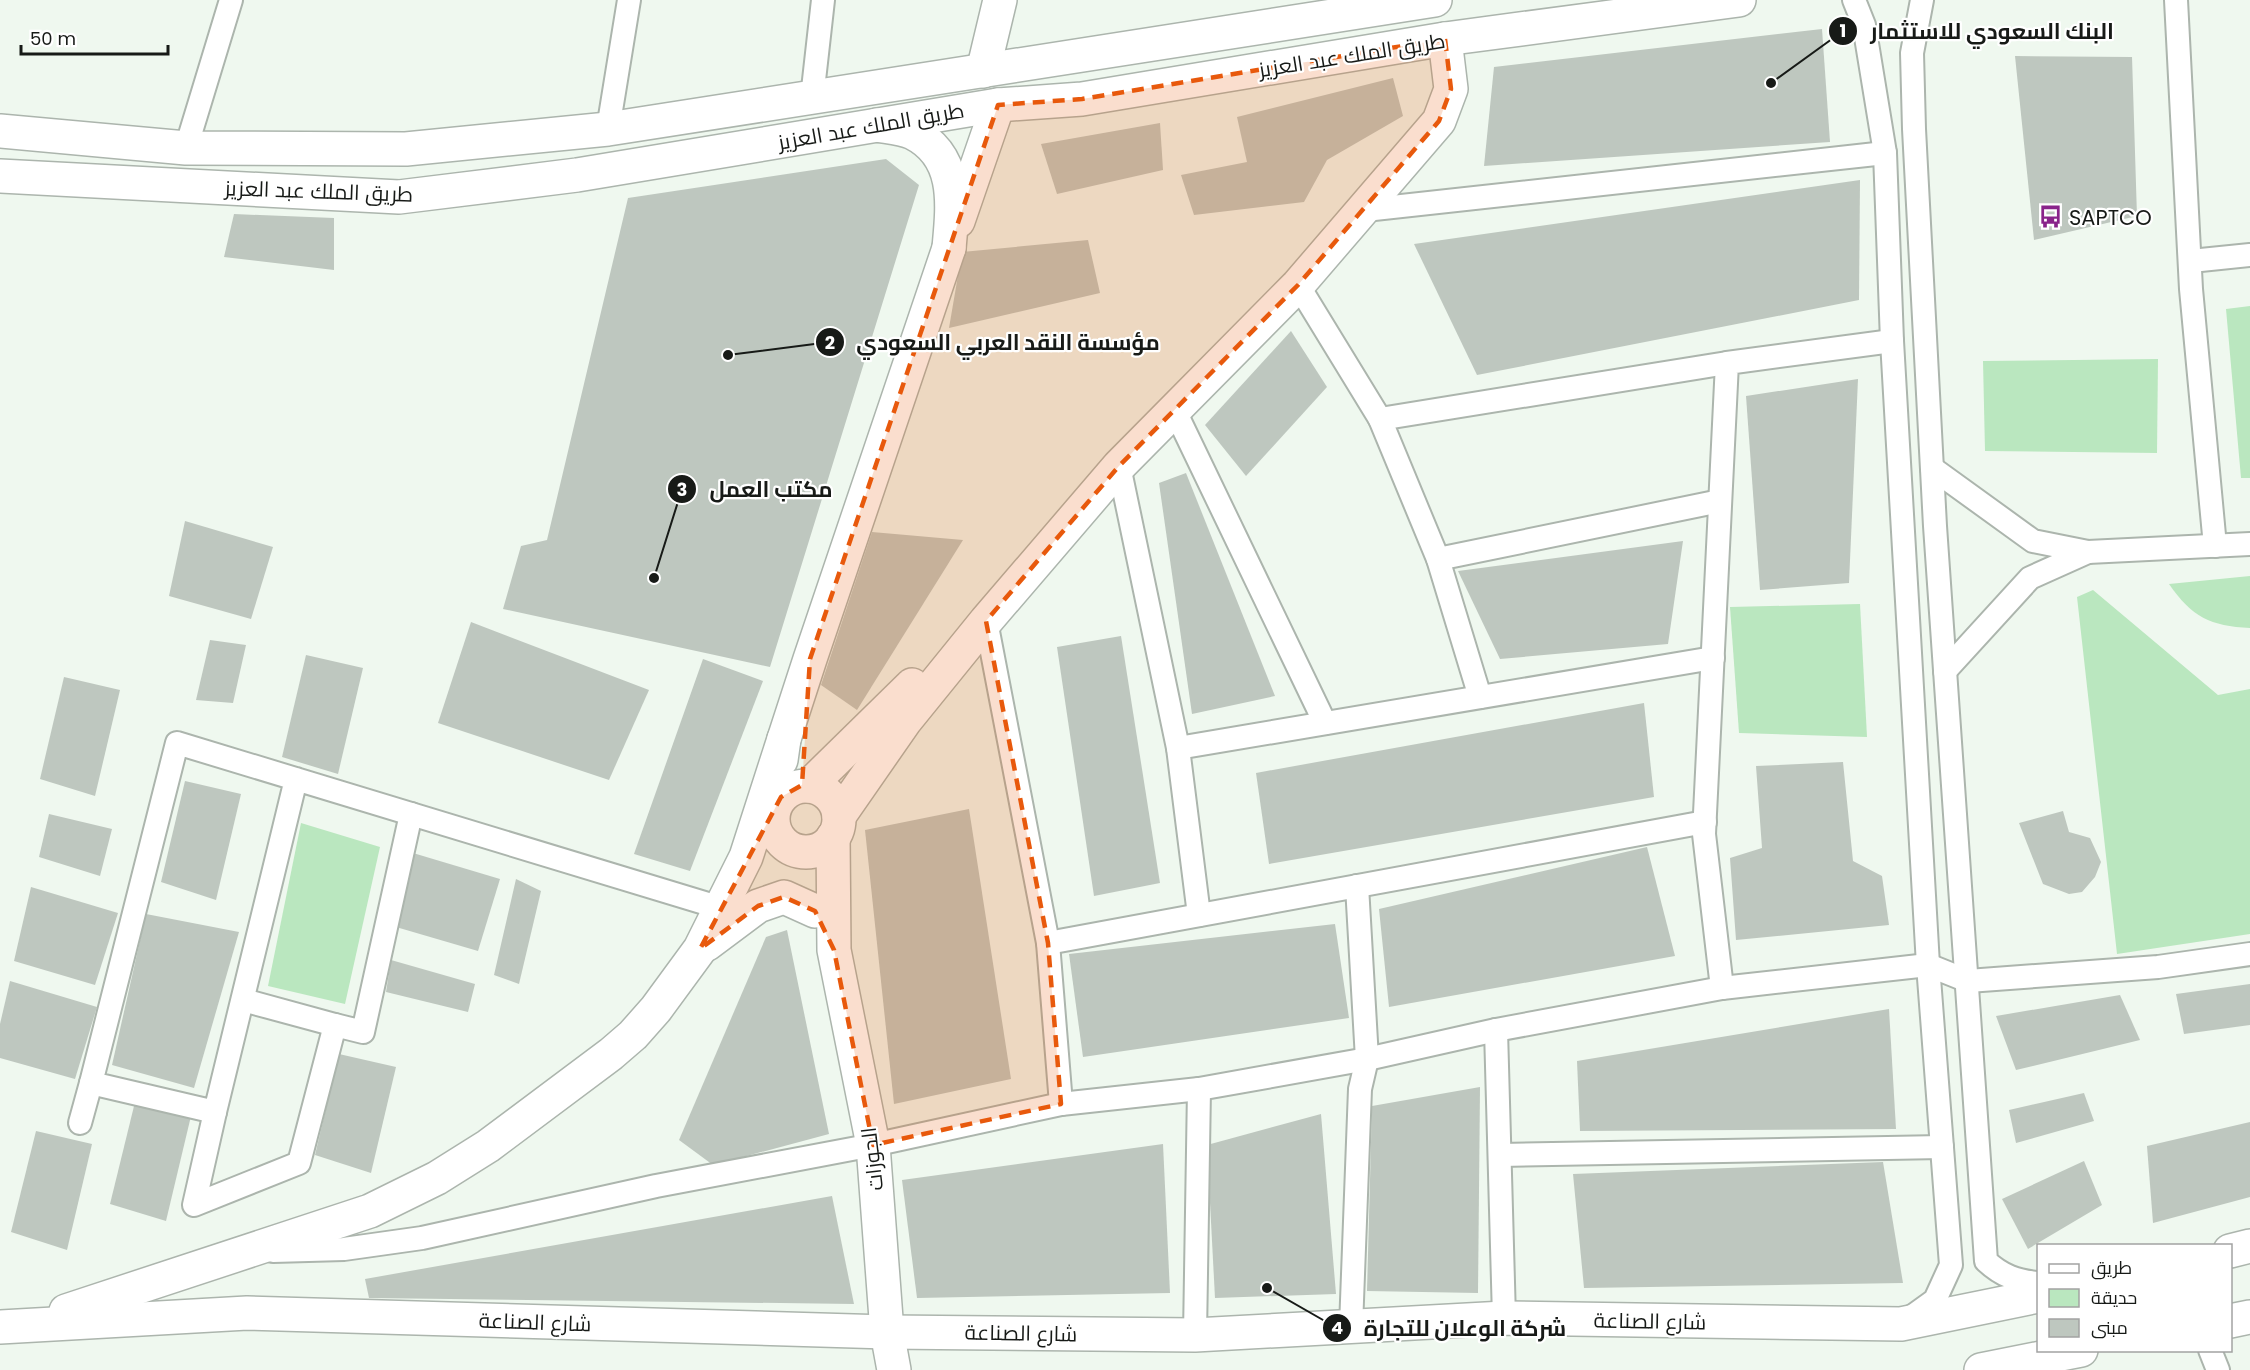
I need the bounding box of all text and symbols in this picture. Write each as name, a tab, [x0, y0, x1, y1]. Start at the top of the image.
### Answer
callout: البنك السعودي للاستثمار	[1828, 11, 2125, 51]
text: البنك السعودي للاستثمار	[1869, 16, 2114, 49]
scale bar	[21, 18, 168, 56]
text: 1	[1840, 18, 1846, 43]
text: 50 m	[30, 26, 76, 51]
street label: طريق الملك عبد العزيز	[1256, 26, 1447, 84]
street label: طريق الملك عبد العزيز	[775, 95, 966, 157]
street label: طريق الملك عبد العزيز	[223, 173, 414, 209]
place label: SAPTCO	[2069, 203, 2152, 232]
bus stop icon: SAPTCO	[2038, 204, 2064, 230]
callout: مؤسسة النقد العربي السعودي	[815, 322, 1172, 362]
text: مؤسسة النقد العربي السعودي	[856, 327, 1160, 360]
text: 2	[825, 330, 835, 355]
callout: مكتب العمل	[667, 469, 844, 509]
text: مكتب العمل	[709, 474, 833, 505]
text: 3	[677, 477, 687, 502]
street label: الجوزات	[854, 1125, 890, 1193]
legend	[2037, 1244, 2232, 1352]
text: طريق	[2091, 1255, 2132, 1280]
text: حديقة	[2091, 1285, 2137, 1310]
street label: شارع الصناعة	[478, 1306, 592, 1338]
street label: شارع الصناعة	[1593, 1306, 1707, 1336]
callout: شركة الوعلان للتجارة	[1322, 1308, 1578, 1348]
text: شركة الوعلان للتجارة	[1364, 1313, 1566, 1344]
text: 4	[1331, 1315, 1343, 1340]
text: مبنى	[2091, 1315, 2128, 1340]
street label: شارع الصناعة	[964, 1318, 1078, 1348]

